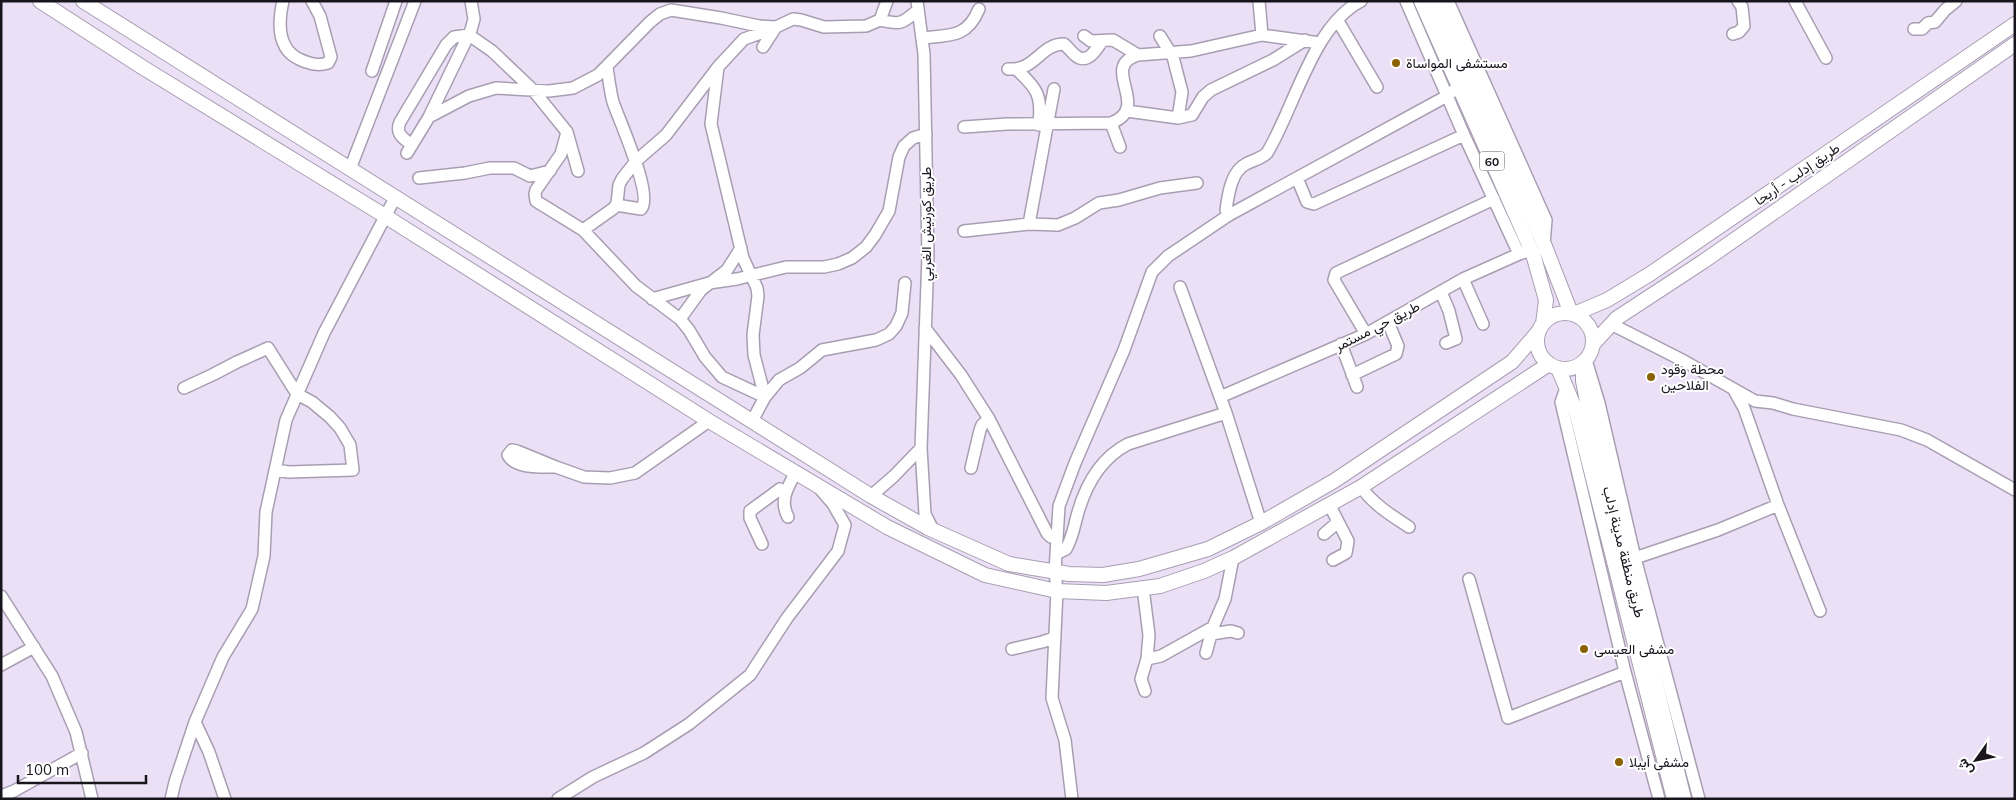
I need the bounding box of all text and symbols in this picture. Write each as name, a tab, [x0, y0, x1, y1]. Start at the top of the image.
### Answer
place label: مستشفى المواساة	[1406, 54, 1508, 72]
marker: مستشفى المواساة	[1390, 57, 1402, 69]
street label: طريق إدلب - أريحا	[1751, 139, 1844, 210]
road number: 60	[1480, 152, 1504, 170]
street label: طريق كورنيش الغربي	[917, 167, 938, 281]
street label: طريق حي مستمر	[1331, 297, 1424, 358]
place label: محطة وقود الفلاحين	[1661, 360, 1724, 394]
marker: محطة وقود الفلاحين	[1645, 371, 1657, 383]
street label: طريق منطقة مدينة إدلب	[1598, 484, 1649, 620]
place label: مشفى العيسى	[1594, 640, 1674, 658]
marker: مشفى العيسى	[1578, 643, 1590, 655]
north arrow	[1951, 735, 2001, 785]
scale bar	[18, 752, 145, 784]
place label: مشفى أيبلا	[1629, 753, 1689, 771]
text: ش	[1953, 755, 1977, 779]
marker: مشفى أيبلا	[1613, 756, 1625, 768]
text: 100 m	[25, 760, 69, 779]

